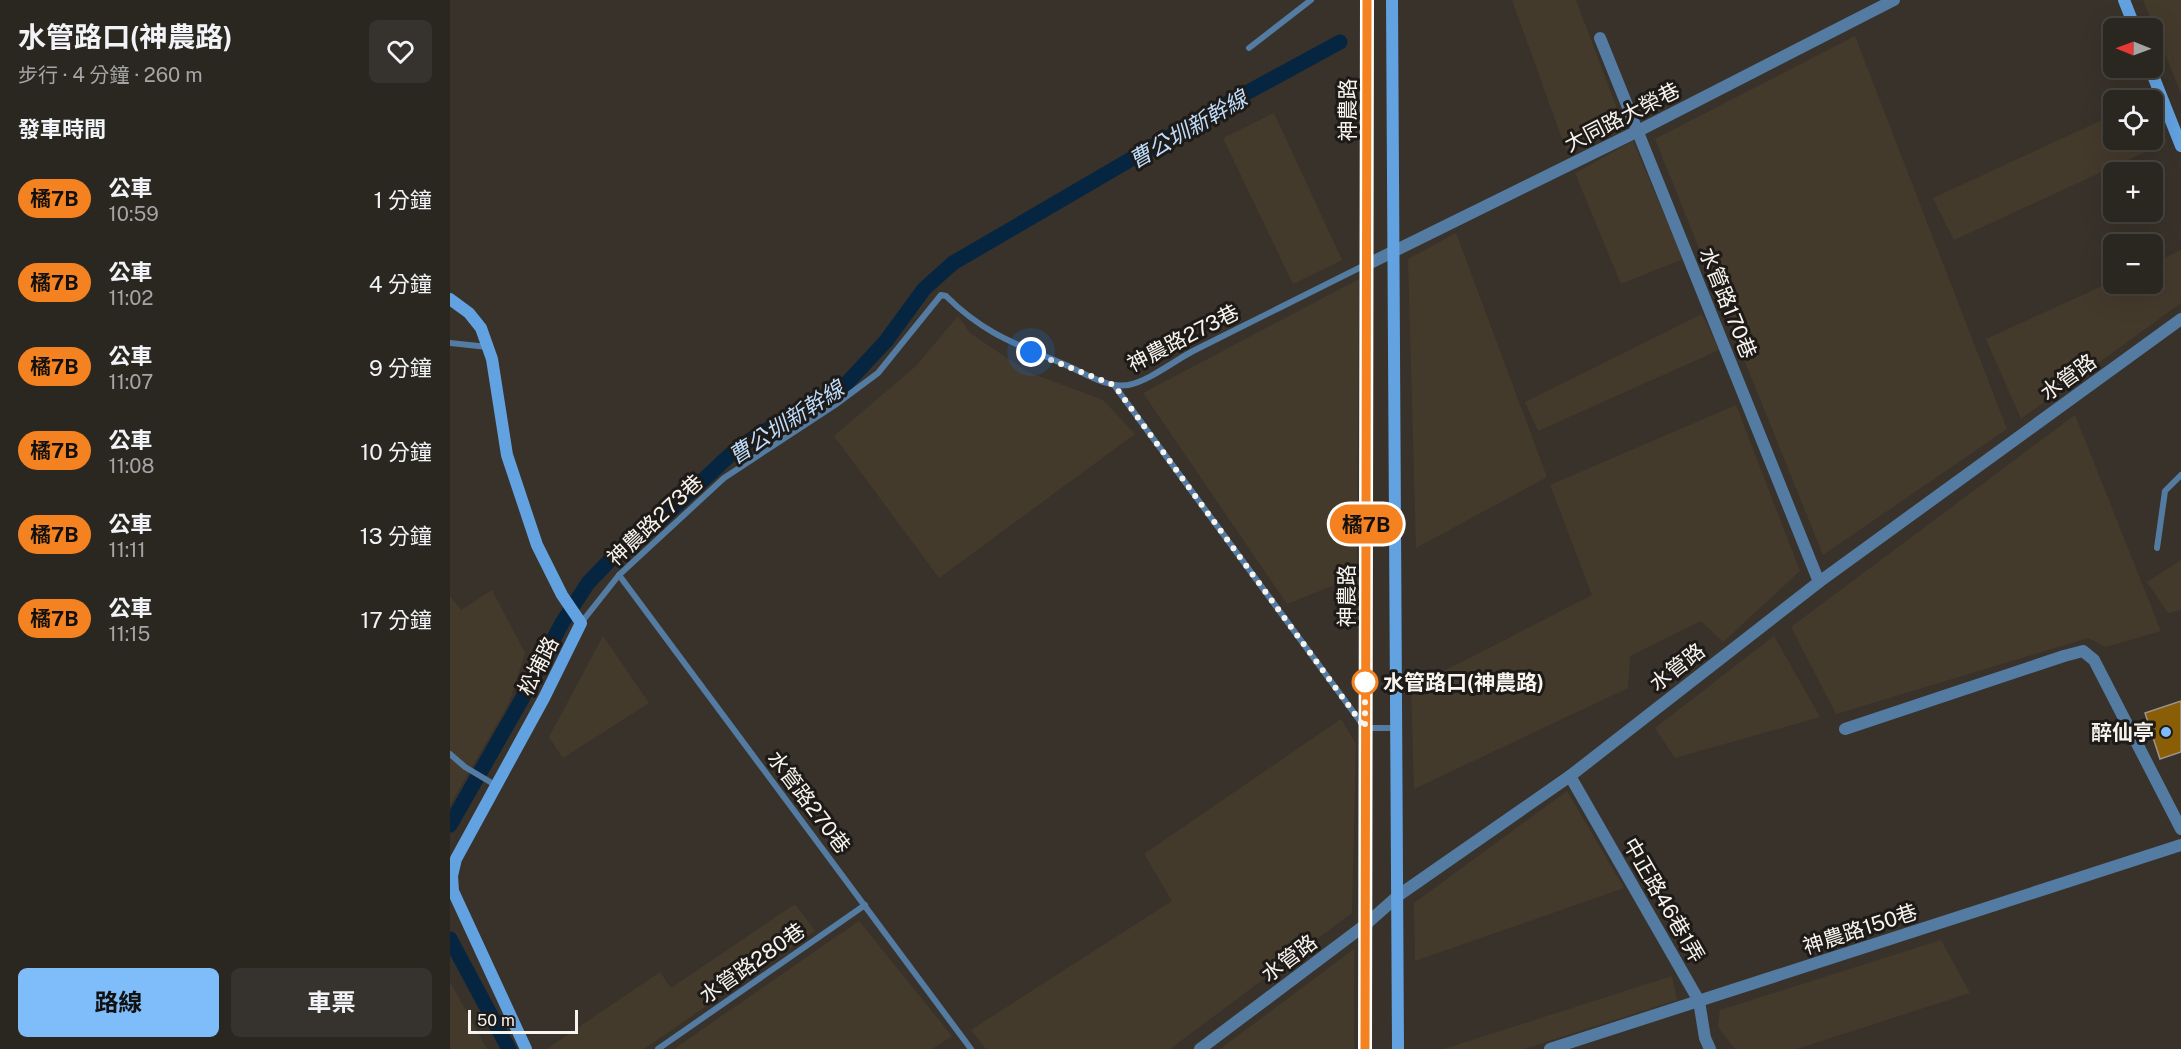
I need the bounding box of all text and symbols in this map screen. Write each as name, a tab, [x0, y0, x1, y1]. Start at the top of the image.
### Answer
north arrow	[2103, 18, 2163, 78]
map controls	[2103, 18, 2163, 294]
text: 水管路口(神農路)	[18, 20, 233, 53]
button: heart	[369, 20, 432, 83]
text: 步行 · 4 分鐘 · 260 m	[18, 63, 202, 87]
street label: 大同路大榮巷	[1560, 77, 1684, 157]
street label: 神農路	[1335, 79, 1360, 142]
water label: 曹公圳新幹線	[1124, 83, 1254, 173]
button: locate	[2103, 90, 2163, 150]
text: 發車時間	[18, 116, 106, 142]
button: +	[2103, 162, 2163, 222]
text: 公車	[109, 175, 153, 201]
text: 橘7B	[30, 186, 79, 211]
text: 1 分鐘	[374, 187, 432, 213]
text: 10:59	[109, 202, 159, 226]
button: −	[2103, 234, 2163, 294]
street label: 水管路170巷	[1694, 244, 1762, 362]
text: 公車	[109, 259, 153, 285]
text: 橘7B	[30, 270, 79, 295]
text: 4 分鐘	[369, 271, 432, 297]
text: 11:02	[109, 286, 153, 310]
street label: 神農路273巷	[1123, 299, 1243, 377]
your location	[1016, 337, 1046, 367]
text: 公車	[109, 343, 153, 369]
street label: 水管路	[2035, 348, 2101, 406]
text: 橘7B	[30, 354, 79, 379]
text: 9 分鐘	[369, 355, 432, 381]
text: 11:07	[109, 370, 153, 394]
water label: 曹公圳新幹線	[724, 374, 851, 469]
text: 公車	[109, 427, 153, 453]
text: 橘7B	[30, 438, 79, 463]
text: 10 分鐘	[360, 439, 432, 465]
text: 11:08	[109, 454, 154, 478]
street label: 神農路273巷	[602, 469, 708, 571]
line badge: 橘7B	[1332, 504, 1400, 544]
text: 公車	[109, 511, 153, 537]
text: 橘7B	[1342, 512, 1390, 537]
text: 橘7B	[30, 522, 79, 547]
text: 13 分鐘	[360, 523, 432, 549]
text: 11:11	[109, 538, 146, 562]
street label: 神農路	[1334, 565, 1359, 628]
text: 公車	[109, 595, 153, 621]
text: 橘7B	[30, 606, 79, 631]
text: 17 分鐘	[360, 607, 432, 633]
text: 11:15	[109, 622, 150, 646]
street label: 松埔路	[513, 632, 563, 700]
street label: 水管路	[1644, 638, 1710, 696]
marker: 水管路口(神農路)	[1352, 669, 1378, 695]
place label: 水管路口(神農路)	[1383, 670, 1544, 695]
place label: 醉仙亭	[2091, 720, 2154, 745]
marker: 醉仙亭	[2159, 725, 2173, 739]
street label: 水管路270巷	[762, 746, 856, 858]
street label: 中正路46巷1弄	[1618, 833, 1710, 967]
street label: 神農路150巷	[1800, 899, 1920, 959]
street label: 水管路280巷	[695, 918, 809, 1008]
street label: 水管路	[1256, 929, 1322, 987]
button: 路線	[18, 968, 219, 1037]
button: 車票	[231, 968, 432, 1037]
scale bar	[468, 1007, 578, 1034]
text: 50 m	[477, 1011, 515, 1030]

